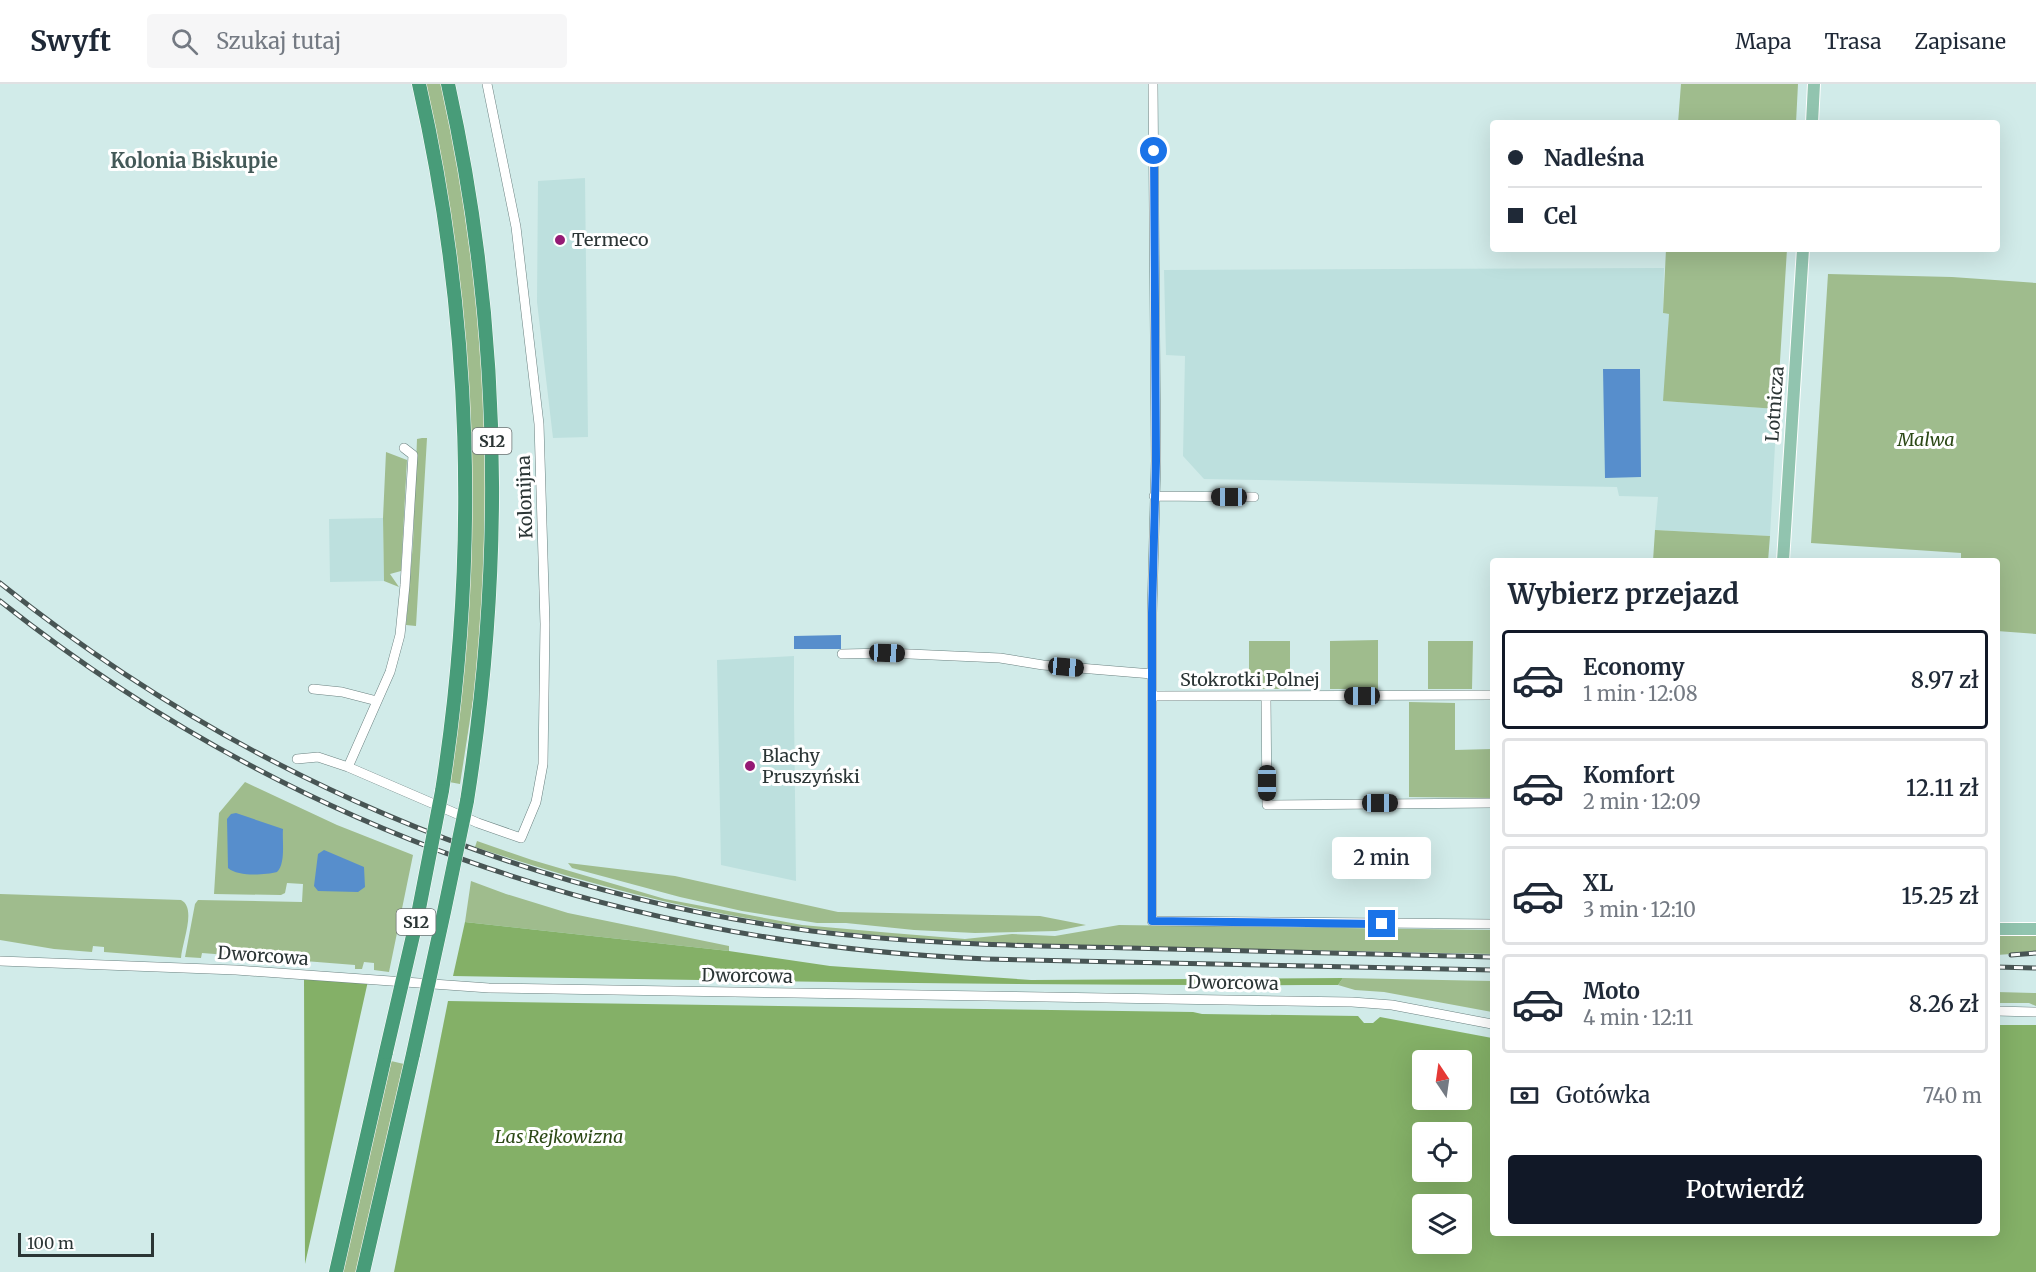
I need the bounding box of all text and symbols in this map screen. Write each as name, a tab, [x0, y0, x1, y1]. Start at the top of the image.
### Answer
search box	[147, 14, 567, 68]
text: Swyft	[30, 23, 111, 59]
icon: search	[168, 25, 201, 58]
text: Szukaj tutaj	[216, 27, 341, 55]
text: Mapa	[1735, 28, 1792, 55]
text: Trasa	[1825, 28, 1882, 55]
text: Zapisane	[1915, 28, 2006, 55]
route start	[1140, 137, 1167, 164]
text: Nadleśna	[1544, 144, 1645, 172]
district label: Kolonia Biskupie	[110, 148, 278, 173]
text: Cel	[1544, 202, 1577, 230]
place label: Termeco	[572, 228, 648, 251]
marker: Termeco	[553, 233, 567, 247]
street label: Lotnicza	[1760, 365, 1789, 443]
road number: S12	[472, 428, 512, 454]
park label: Malwa	[1896, 428, 1955, 451]
street label: Kolonijna	[512, 455, 537, 539]
car	[1211, 488, 1247, 506]
text: Wybierz przejazd	[1508, 577, 1739, 611]
car	[869, 643, 905, 663]
icon: car	[1511, 653, 1565, 707]
text: Economy	[1583, 653, 1684, 681]
car	[1047, 656, 1085, 678]
text: 8.97 zł	[1911, 666, 1979, 694]
street label: Stokrotki Polnej	[1180, 668, 1320, 691]
text: 1 min · 12:08	[1583, 681, 1698, 706]
car	[1344, 687, 1380, 705]
place label: Blachy Pruszyński	[762, 744, 860, 788]
marker: Blachy Pruszyński	[743, 759, 757, 773]
icon: car	[1511, 761, 1565, 815]
text: Komfort	[1583, 761, 1675, 789]
car	[1258, 765, 1276, 801]
text: 12.11 zł	[1906, 774, 1979, 802]
text: 2 min · 12:09	[1583, 789, 1701, 814]
car	[1362, 794, 1398, 812]
callout: 2 min	[1332, 837, 1432, 879]
text: 2 min	[1353, 845, 1410, 870]
icon: car	[1511, 869, 1565, 923]
text: XL	[1583, 869, 1613, 897]
text: 15.25 zł	[1901, 882, 1979, 910]
text: 3 min · 12:10	[1583, 897, 1696, 922]
road number: S12	[396, 909, 436, 935]
route end	[1368, 910, 1395, 937]
street label: Dworcowa	[217, 941, 310, 970]
street label: Dworcowa	[701, 963, 793, 988]
street label: Dworcowa	[1187, 970, 1279, 995]
icon: car	[1511, 977, 1565, 1031]
text: Moto	[1583, 977, 1640, 1005]
text: 8.26 zł	[1909, 990, 1979, 1018]
text: 4 min · 12:11	[1583, 1005, 1693, 1030]
north arrow	[1412, 1050, 1472, 1110]
map controls	[1412, 1050, 1472, 1254]
icon: cash	[1508, 1079, 1541, 1112]
text: Gotówka	[1556, 1081, 1650, 1109]
text: 740 m	[1923, 1083, 1982, 1108]
button: locate	[1412, 1122, 1472, 1182]
park label: Las Rejkowizna	[495, 1125, 623, 1148]
button: Potwierdź	[1508, 1155, 1982, 1224]
button: layers	[1412, 1194, 1472, 1254]
scale bar	[18, 1230, 154, 1258]
text: 100 m	[27, 1233, 74, 1253]

